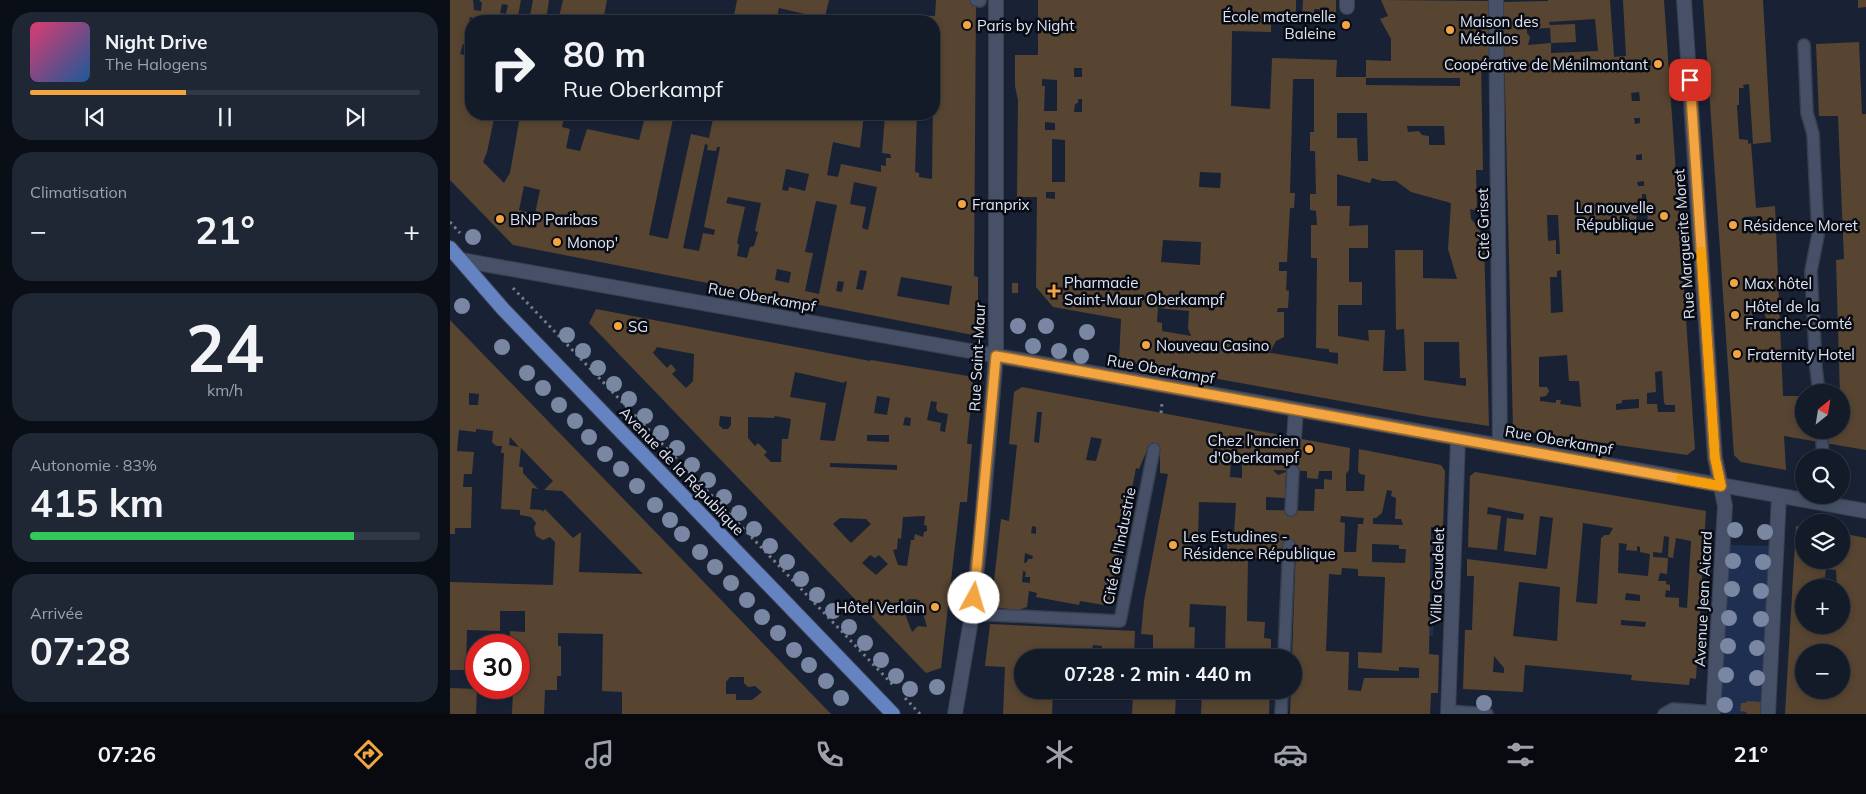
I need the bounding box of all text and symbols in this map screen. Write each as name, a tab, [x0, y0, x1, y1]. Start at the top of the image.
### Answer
place label: École maternelle Baleine	[1223, 7, 1336, 43]
place label: Maison des Métallos	[1460, 12, 1539, 48]
place label: Paris by Night	[977, 16, 1074, 35]
marker: Paris by Night	[961, 19, 973, 31]
marker: École maternelle Baleine	[1340, 19, 1352, 31]
marker: Maison des Métallos	[1444, 24, 1456, 36]
text: Night Drive	[105, 30, 207, 54]
text: 80 m	[563, 32, 646, 76]
icon: right	[480, 35, 545, 100]
text: The Halogens	[105, 54, 207, 74]
place label: Coopérative de Ménilmontant	[1444, 55, 1648, 74]
marker: Coopérative de Ménilmontant	[1652, 58, 1664, 70]
pin	[1669, 59, 1711, 101]
icon: arrive	[1676, 66, 1704, 94]
text: Rue Oberkampf	[563, 75, 723, 103]
icon: previous	[81, 103, 109, 131]
icon: pause	[211, 103, 239, 131]
icon: next	[341, 103, 369, 131]
street label: Rue Marguerite Moret	[1669, 168, 1699, 320]
text: Climatisation	[30, 182, 127, 202]
street label: Cité Griset	[1473, 188, 1493, 260]
place label: Franprix	[972, 195, 1029, 214]
marker: Franprix	[956, 198, 968, 210]
place label: La nouvelle République	[1576, 198, 1654, 234]
text: 21°	[195, 206, 255, 254]
place label: BNP Paribas	[510, 210, 598, 229]
marker: La nouvelle République	[1658, 210, 1670, 222]
text: −	[30, 213, 47, 248]
text: +	[403, 213, 420, 248]
marker: BNP Paribas	[494, 213, 506, 225]
place label: Résidence Moret	[1743, 216, 1858, 235]
marker: Résidence Moret	[1727, 219, 1739, 231]
place label: Monop'	[567, 233, 618, 252]
marker: Monop'	[551, 236, 563, 248]
place label: Pharmacie Saint-Maur Oberkampf	[1064, 273, 1225, 309]
place label: Max hôtel	[1744, 274, 1812, 293]
marker: Max hôtel	[1728, 277, 1740, 289]
street label: Rue Oberkampf	[707, 278, 818, 316]
marker: Pharmacie Saint-Maur Oberkampf	[1048, 285, 1060, 297]
place label: Hôtel de la Franche-Comté	[1745, 297, 1852, 333]
street label: Rue Saint-Maur	[965, 301, 989, 412]
text: 24	[186, 307, 264, 388]
marker: Hôtel de la Franche-Comté	[1729, 309, 1741, 321]
place label: SG	[628, 317, 648, 336]
marker: SG	[612, 320, 624, 332]
place label: Nouveau Casino	[1156, 336, 1269, 355]
marker: Nouveau Casino	[1140, 339, 1152, 351]
place label: Fraternity Hotel	[1747, 345, 1855, 364]
marker: Fraternity Hotel	[1731, 348, 1743, 360]
street label: Rue Oberkampf	[1106, 350, 1217, 388]
text: km/h	[207, 380, 243, 400]
north arrow	[1795, 384, 1850, 439]
map controls	[1795, 384, 1850, 699]
street label: Avenue de la République	[616, 403, 748, 539]
street label: Rue Oberkampf	[1504, 421, 1615, 459]
place label: Chez l'ancien d'Oberkampf	[1208, 431, 1300, 467]
marker: Chez l'ancien d'Oberkampf	[1303, 443, 1315, 455]
button: search	[1795, 449, 1850, 504]
text: Autonomie · 83%	[30, 455, 157, 475]
text: 415 km	[30, 479, 164, 527]
street label: Cité de l'Industrie	[1098, 486, 1140, 606]
button: layers	[1795, 514, 1850, 569]
place label: Les Estudines - Résidence République	[1183, 527, 1336, 563]
street label: Villa Gaudelet	[1426, 527, 1448, 625]
street label: Avenue Jean Aicard	[1690, 530, 1716, 668]
marker: Les Estudines - Résidence République	[1167, 539, 1179, 551]
position arrow	[947, 571, 999, 623]
button: +	[1795, 579, 1850, 634]
place label: Hôtel Verlain	[836, 598, 925, 617]
marker: Hôtel Verlain	[929, 601, 941, 613]
text: Arrivée	[30, 603, 83, 623]
text: 07:28	[30, 627, 131, 675]
speed limit sign: 30	[465, 634, 530, 699]
button: −	[1795, 644, 1850, 699]
text: 07:28 · 2 min · 440 m	[1064, 662, 1252, 686]
icon: directions	[351, 737, 386, 772]
icon: music	[582, 737, 617, 772]
icon: phone	[812, 737, 847, 772]
icon: climate	[1042, 737, 1077, 772]
icon: car	[1273, 737, 1308, 772]
icon: filters	[1503, 737, 1538, 772]
text: 07:26	[98, 740, 156, 768]
text: 21°	[1733, 740, 1768, 768]

